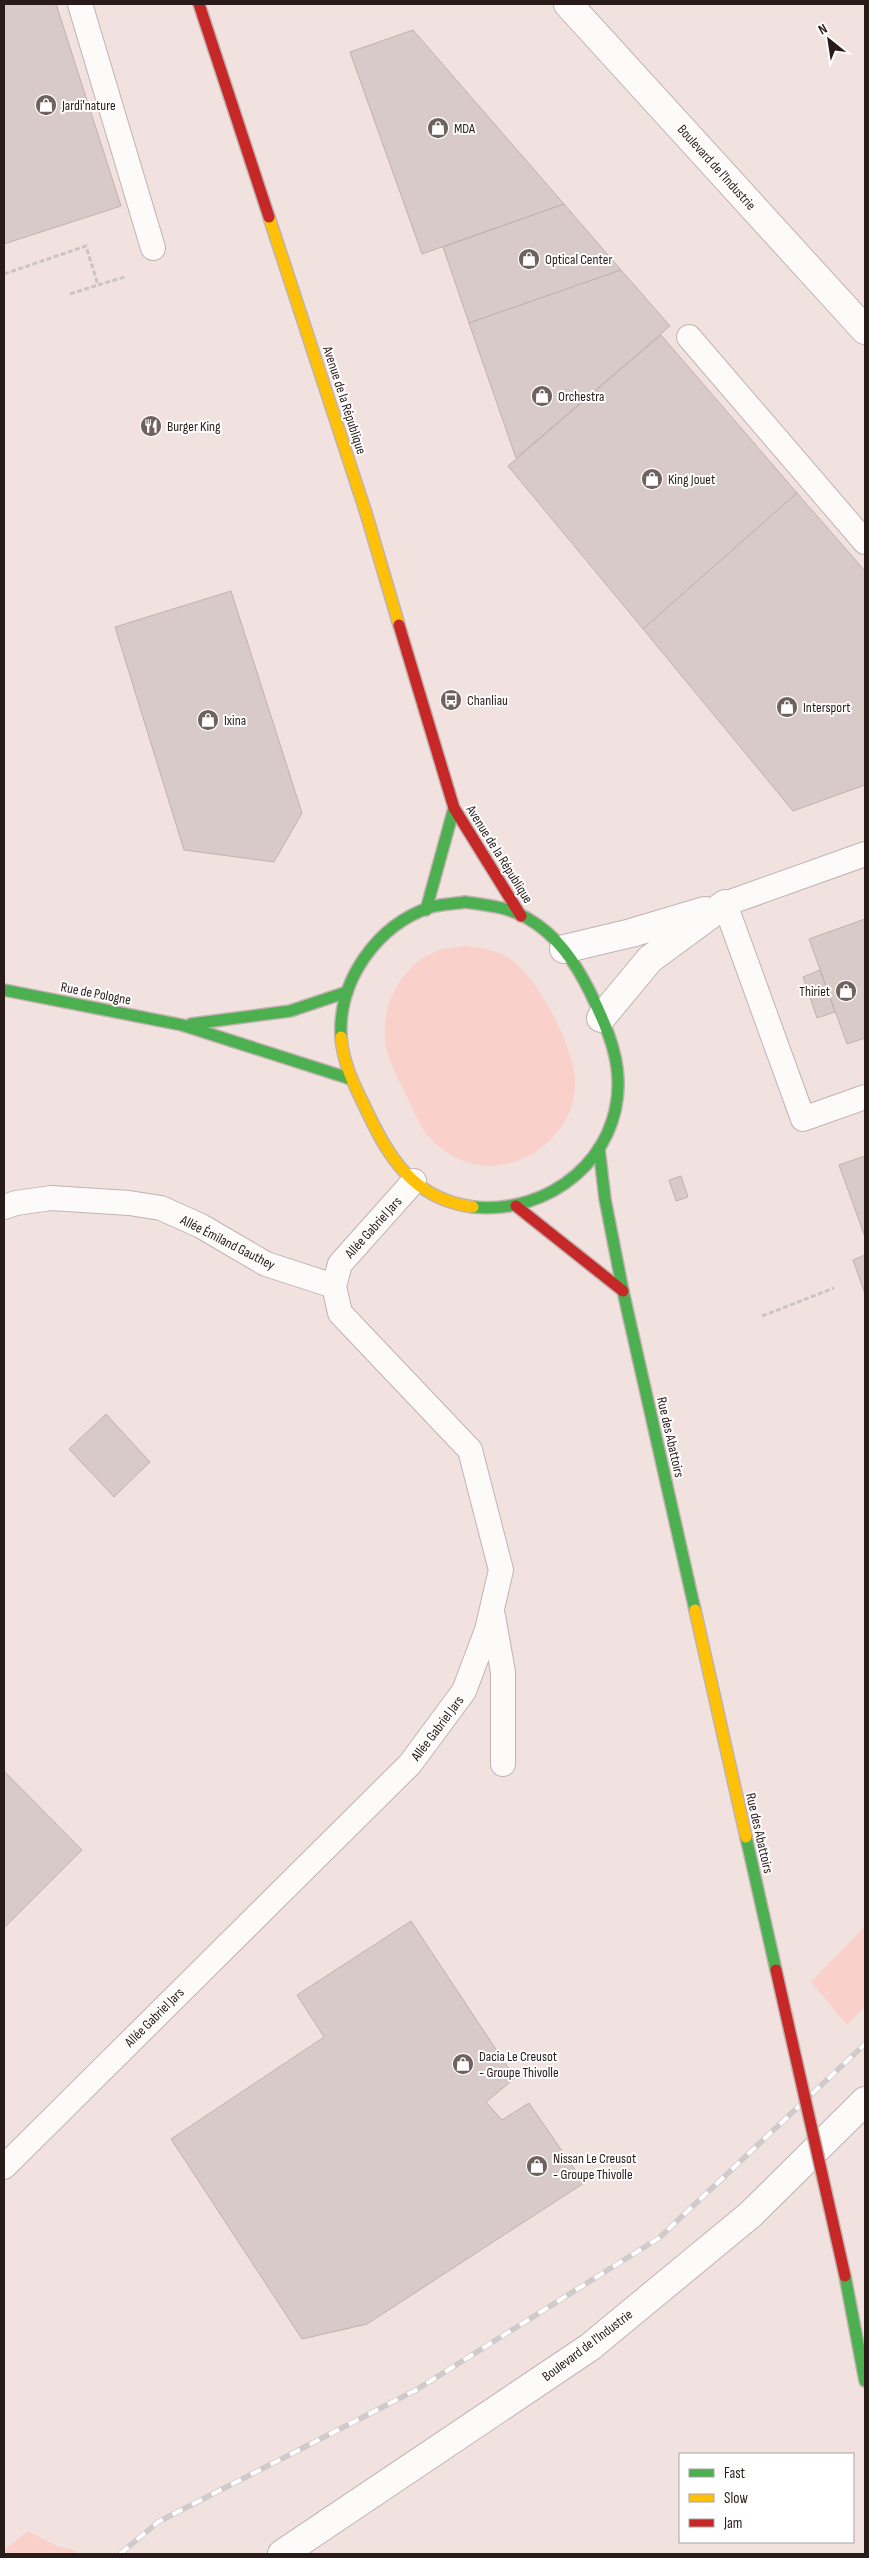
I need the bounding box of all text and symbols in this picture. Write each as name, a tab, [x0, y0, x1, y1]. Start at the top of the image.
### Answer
north arrow	[804, 15, 854, 65]
text: N	[815, 20, 830, 38]
shop icon: Jardi'nature	[34, 93, 58, 117]
place label: Jardi'nature	[61, 97, 116, 114]
shop icon: MDA	[426, 116, 450, 140]
place label: MDA	[454, 120, 476, 137]
street label: Boulevard de l'Industrie	[674, 121, 759, 214]
shop icon: Optical Center	[517, 247, 541, 271]
place label: Optical Center	[545, 251, 612, 268]
street label: Avenue de la République	[319, 343, 370, 456]
shop icon: Orchestra	[530, 384, 554, 408]
place label: Orchestra	[558, 388, 604, 405]
restaurant icon: Burger King	[139, 414, 163, 438]
place label: Burger King	[167, 418, 221, 435]
shop icon: King Jouet	[640, 467, 664, 491]
place label: King Jouet	[668, 471, 715, 488]
bus stop icon: Chanliau	[439, 688, 463, 712]
place label: Chanliau	[467, 692, 508, 709]
shop icon: Intersport	[775, 695, 799, 719]
place label: Intersport	[803, 699, 851, 716]
shop icon: Ixina	[196, 708, 220, 732]
place label: Ixina	[224, 712, 246, 729]
street label: Avenue de la République	[462, 801, 537, 906]
street label: Rue de Pologne	[59, 978, 132, 1009]
shop icon: Thiriet	[834, 979, 858, 1003]
place label: Thiriet	[799, 983, 830, 1000]
street label: Allée Gabriel Jars	[341, 1193, 406, 1262]
street label: Allée Émiland Gauthey	[177, 1211, 278, 1274]
street label: Rue des Abattoirs	[653, 1395, 688, 1479]
street label: Allée Gabriel Jars	[407, 1692, 467, 1765]
street label: Rue des Abattoirs	[742, 1791, 777, 1875]
street label: Allée Gabriel Jars	[120, 1984, 188, 2051]
place label: Dacia Le Creusot - Groupe Thivolle	[479, 2048, 559, 2081]
shop icon: Dacia Le Creusot - Groupe Thivolle	[451, 2052, 475, 2076]
place label: Nissan Le Creusot - Groupe Thivolle	[553, 2150, 636, 2183]
shop icon: Nissan Le Creusot - Groupe Thivolle	[525, 2154, 549, 2178]
street label: Boulevard de l'Industrie	[539, 2306, 636, 2385]
legend	[679, 2453, 854, 2543]
text: Fast	[724, 2464, 746, 2483]
text: Slow	[724, 2489, 748, 2508]
text: Jam	[723, 2514, 742, 2533]

